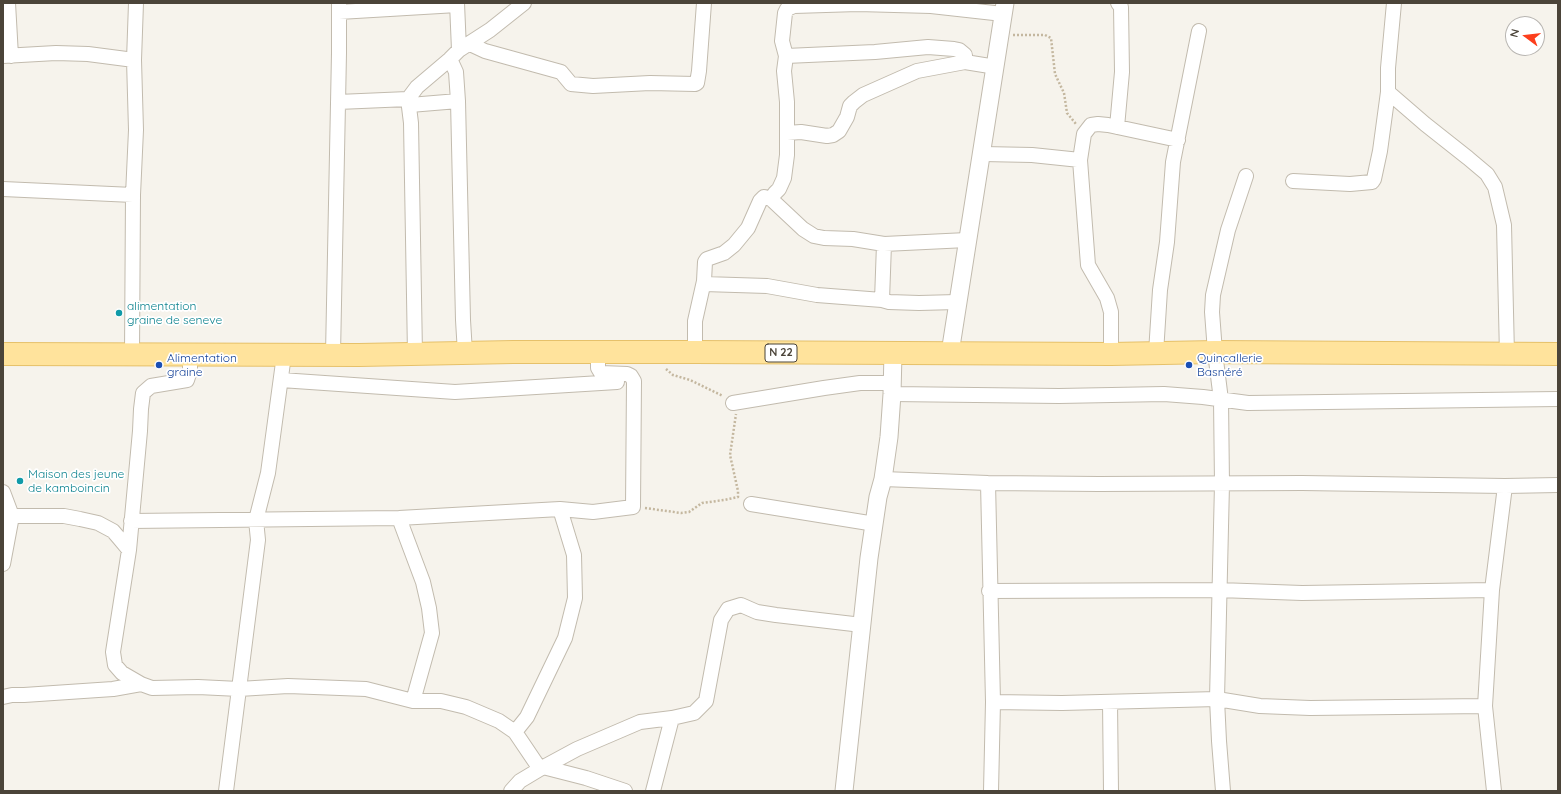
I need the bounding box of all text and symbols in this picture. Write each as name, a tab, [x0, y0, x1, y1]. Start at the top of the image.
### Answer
north arrow	[1505, 16, 1545, 56]
text: N	[1507, 27, 1522, 39]
place label: alimentation graine de seneve	[127, 299, 222, 327]
marker: alimentation graine de seneve	[114, 308, 124, 318]
road number: N 22	[765, 344, 797, 362]
place label: Alimentation graine	[167, 351, 237, 379]
place label: Quincallerie Basnéré	[1197, 351, 1262, 379]
marker: Alimentation graine	[154, 360, 164, 370]
marker: Quincallerie Basnéré	[1184, 360, 1194, 370]
place label: Maison des jeune de kamboincin	[28, 467, 124, 495]
marker: Maison des jeune de kamboincin	[15, 476, 25, 486]

